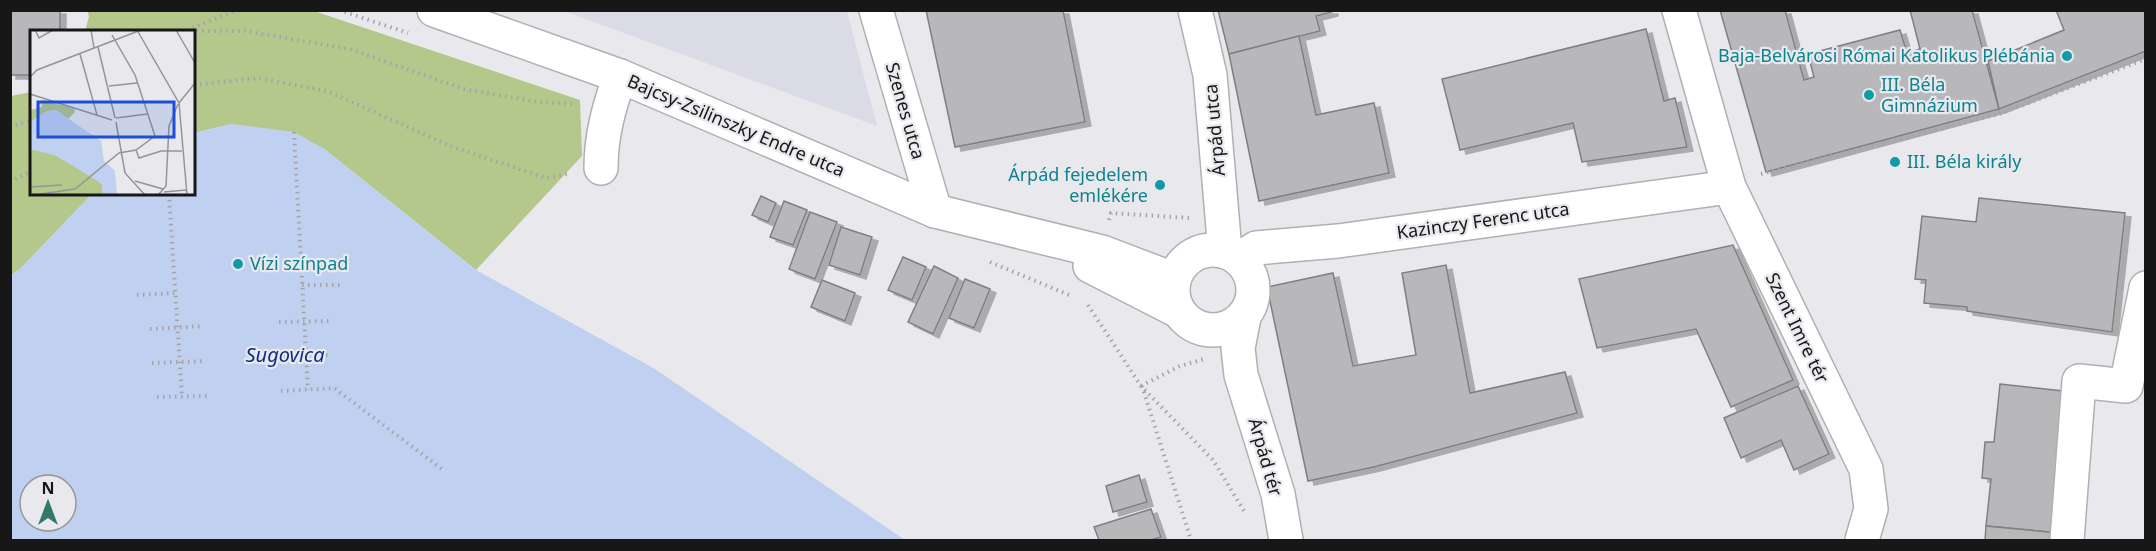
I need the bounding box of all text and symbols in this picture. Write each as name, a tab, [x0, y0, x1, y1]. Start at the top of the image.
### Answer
inset map	[30, 30, 195, 195]
place label: Baja-Belvárosi Római Katolikus Plébánia	[1718, 43, 2055, 67]
marker: Baja-Belvárosi Római Katolikus Plébánia	[2060, 49, 2074, 63]
street label: Szenes utca	[881, 60, 931, 162]
street label: Bajcsy-Zsilinszky Endre utca	[624, 68, 849, 182]
place label: III. Béla Gimnázium	[1881, 72, 1978, 117]
street label: Árpád utca	[1198, 83, 1230, 177]
marker: III. Béla Gimnázium	[1862, 88, 1876, 102]
place label: III. Béla király	[1907, 149, 2022, 173]
marker: III. Béla király	[1888, 155, 1902, 169]
place label: Árpád fejedelem emlékére	[1008, 162, 1148, 207]
marker: Árpád fejedelem emlékére	[1153, 178, 1167, 192]
street label: Kazinczy Ferenc utca	[1395, 196, 1571, 244]
place label: Vízi színpad	[250, 251, 348, 275]
marker: Vízi színpad	[231, 257, 245, 271]
street label: Szent Imre tér	[1761, 268, 1835, 387]
water label: Sugovica	[245, 341, 325, 368]
street label: Árpád tér	[1243, 415, 1289, 499]
north arrow	[18, 473, 78, 533]
text: N	[41, 477, 55, 499]

